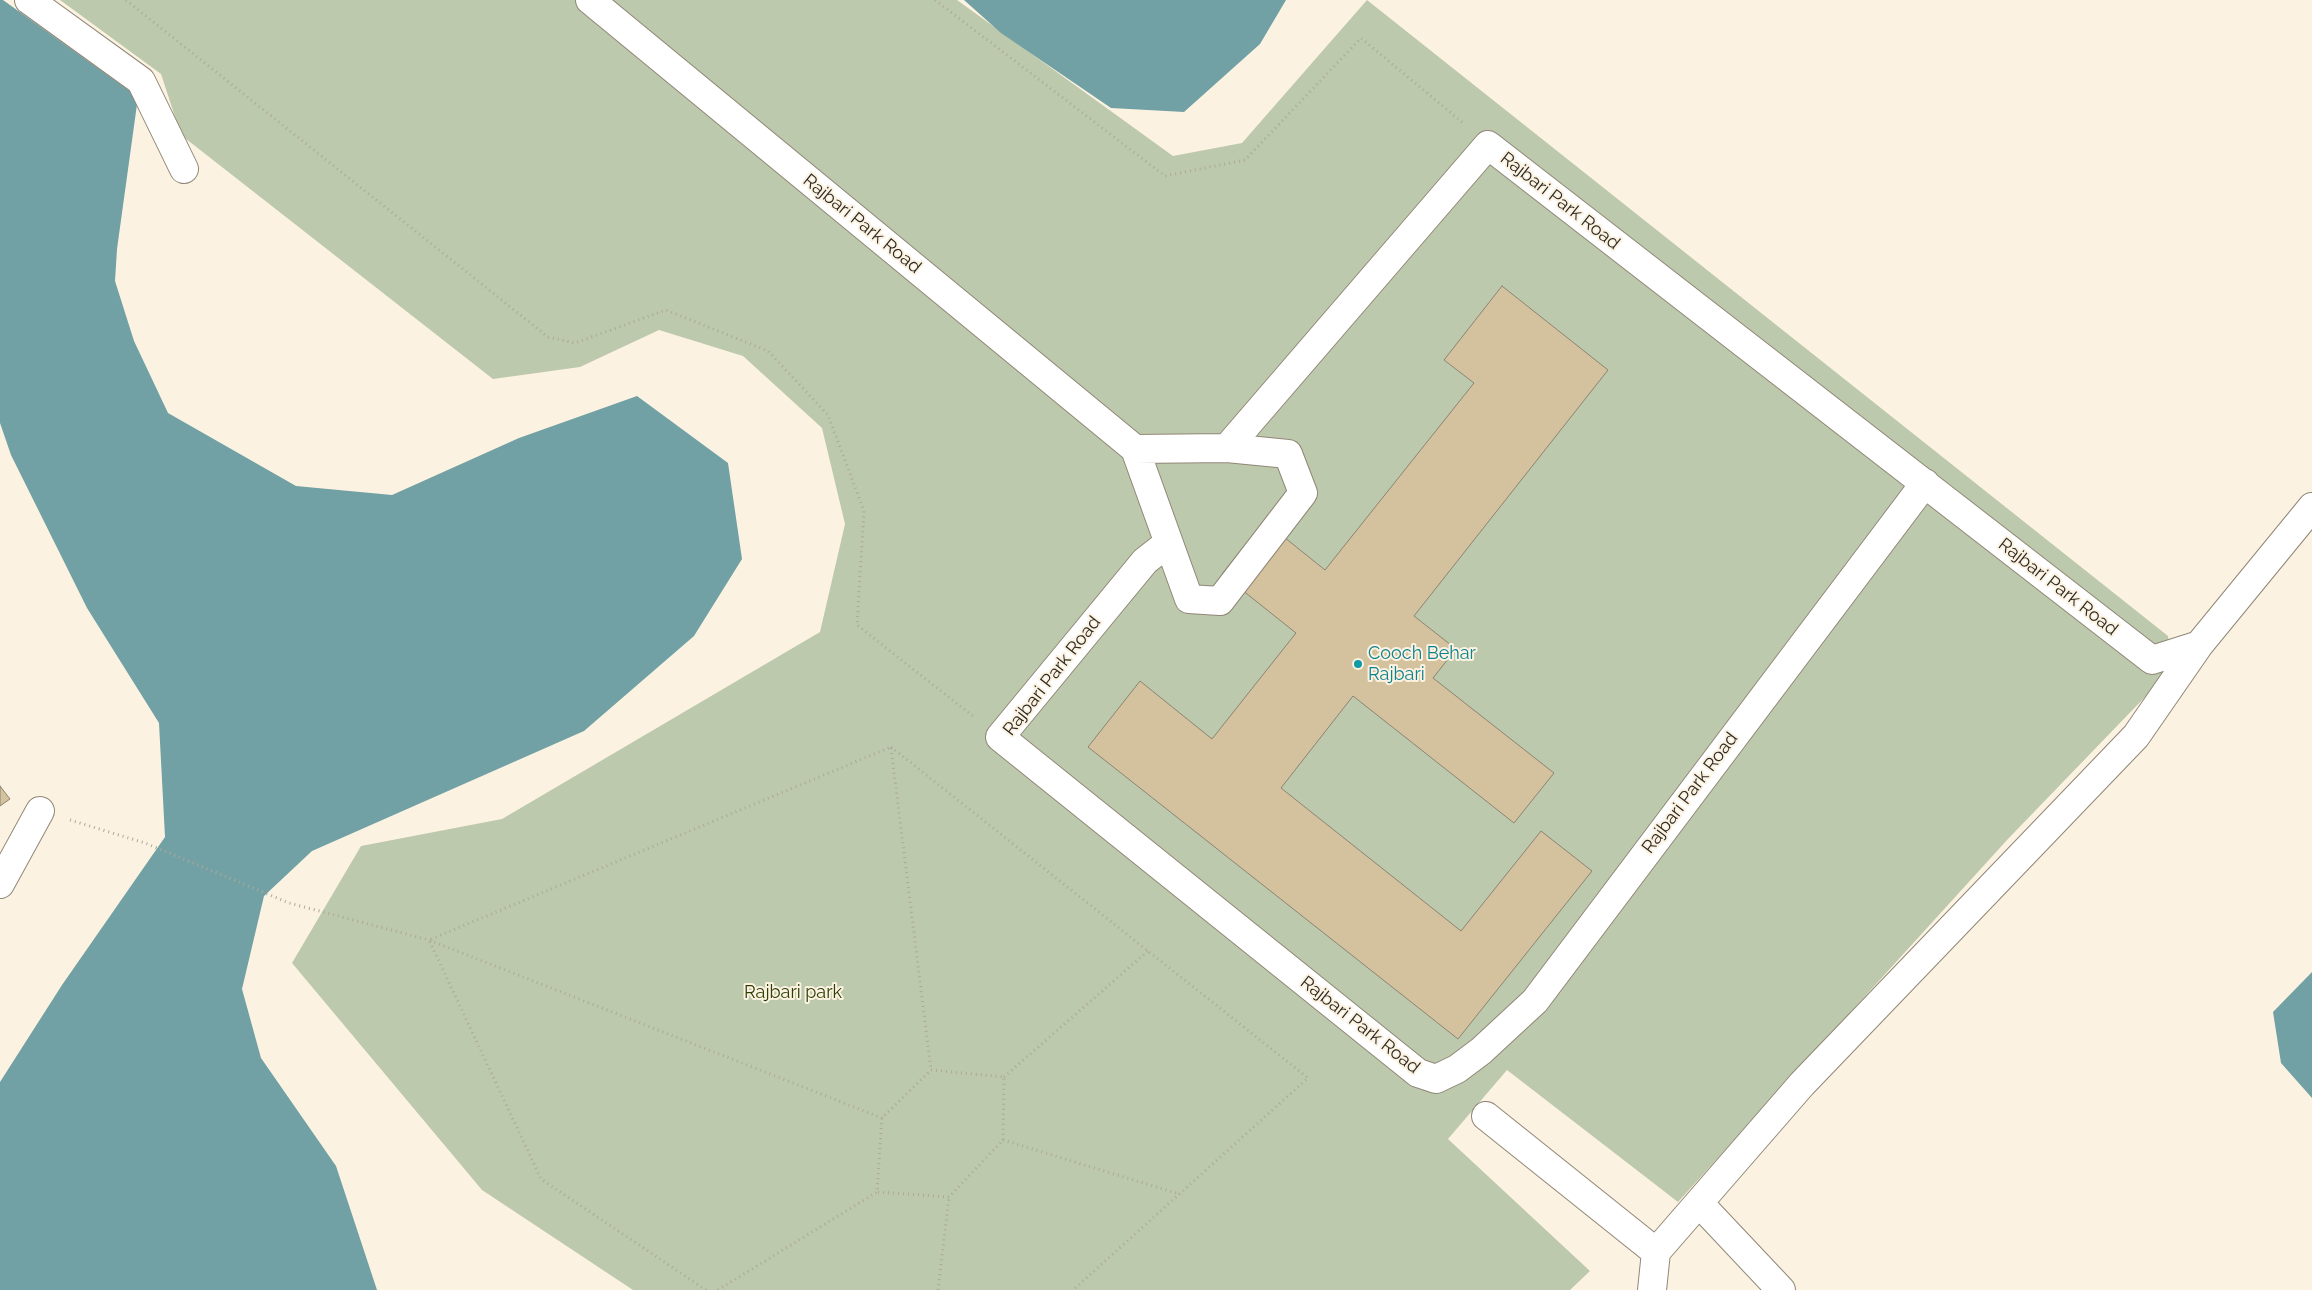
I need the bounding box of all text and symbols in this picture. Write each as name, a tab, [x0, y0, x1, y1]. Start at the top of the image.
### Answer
street label: Rajbari Park Road	[1496, 148, 1624, 254]
street label: Rajbari Park Road	[799, 170, 925, 278]
street label: Rajbari Park Road	[1994, 534, 2122, 640]
street label: Rajbari Park Road	[999, 612, 1105, 740]
place label: Cooch Behar Rajbari	[1368, 643, 1476, 686]
marker: Cooch Behar Rajbari	[1352, 658, 1364, 670]
street label: Rajbari Park Road	[1638, 728, 1742, 858]
street label: Rajbari Park Road	[1296, 972, 1424, 1078]
park label: Rajbari park	[744, 982, 842, 1004]

